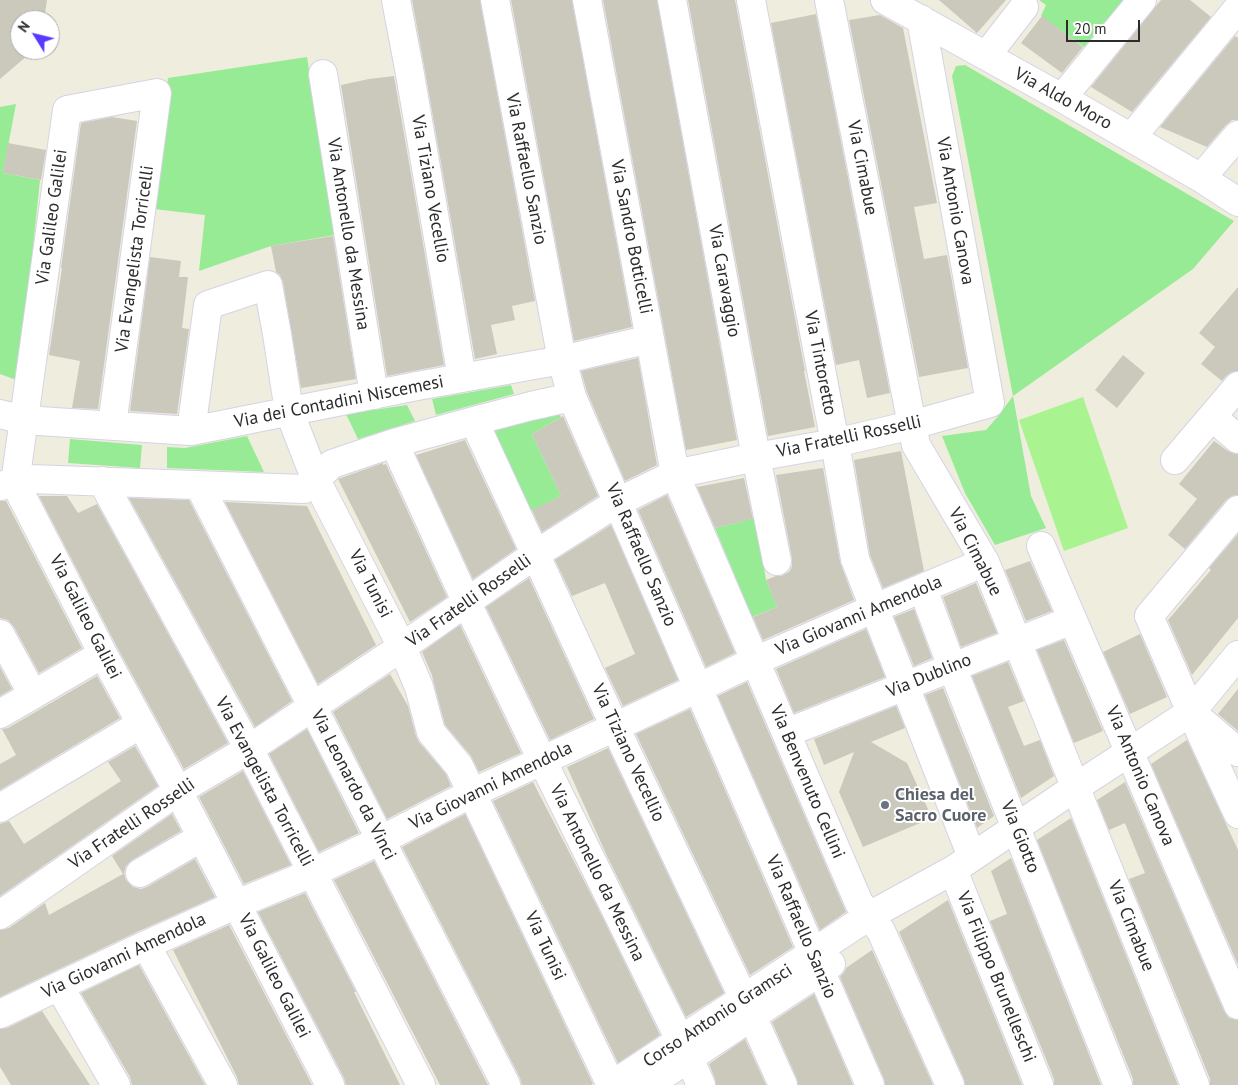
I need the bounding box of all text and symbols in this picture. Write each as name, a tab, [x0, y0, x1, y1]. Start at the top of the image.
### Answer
north arrow	[10, 10, 60, 60]
scale bar	[1068, 10, 1142, 42]
text: N	[14, 18, 34, 36]
text: 20 m	[1074, 19, 1107, 38]
street label: Via Aldo Moro	[1010, 63, 1116, 135]
street label: Via Raffaello Sanzio	[501, 92, 551, 246]
street label: Via Tiziano Vecellio	[406, 113, 454, 265]
street label: Via Cimabue	[842, 119, 882, 217]
street label: Via Antonio Canova	[931, 135, 979, 287]
street label: Via Antonello da Messina	[322, 136, 374, 332]
street label: Via Galileo Galilei	[32, 148, 72, 286]
street label: Via Sandro Botticelli	[605, 158, 657, 316]
street label: Via Evangelista Torricelli	[111, 164, 159, 354]
street label: Via Caravaggio	[703, 223, 745, 339]
street label: Via Tintoretto	[799, 309, 841, 417]
street label: Via dei Contadini Niscemesi	[232, 371, 446, 433]
street label: Via Fratelli Rosselli	[775, 411, 923, 463]
street label: Via Raffaello Sanzio	[601, 480, 681, 630]
street label: Via Cimabue	[944, 504, 1006, 600]
street label: Via Tunisi	[344, 546, 396, 622]
street label: Via Fratelli Rosselli	[402, 550, 536, 652]
street label: Via Galileo Galilei	[44, 551, 126, 683]
street label: Via Giovanni Amendola	[773, 571, 945, 661]
street label: Via Dublino	[883, 649, 975, 703]
street label: Via Tiziano Vecellio	[587, 681, 669, 825]
street label: Via Evangelista Torricelli	[210, 694, 318, 870]
street label: Via Benvenuto Cellini	[765, 702, 849, 862]
street label: Via Antonio Canova	[1101, 703, 1179, 849]
street label: Via Leonardo da Vinci	[306, 706, 400, 864]
street label: Via Giovanni Amendola	[406, 737, 576, 835]
street label: Via Fratelli Rosselli	[65, 774, 199, 874]
street label: Via Antonello da Messina	[545, 781, 649, 965]
place label: Chiesa del Sacro Cuore	[895, 784, 986, 826]
street label: Via Giotto	[996, 798, 1044, 876]
marker: Chiesa del Sacro Cuore	[879, 799, 891, 811]
street label: Via Raffaello Sanzio	[761, 852, 841, 1002]
street label: Via Cimabue	[1103, 877, 1159, 975]
street label: Via Filippo Brunelleschi	[952, 888, 1040, 1066]
street label: Via Giovanni Amendola	[38, 908, 210, 1004]
street label: Via Tunisi	[520, 908, 570, 984]
street label: Via Galileo Galilei	[233, 910, 315, 1042]
street label: Corso Antonio Gramsci	[639, 960, 797, 1072]

